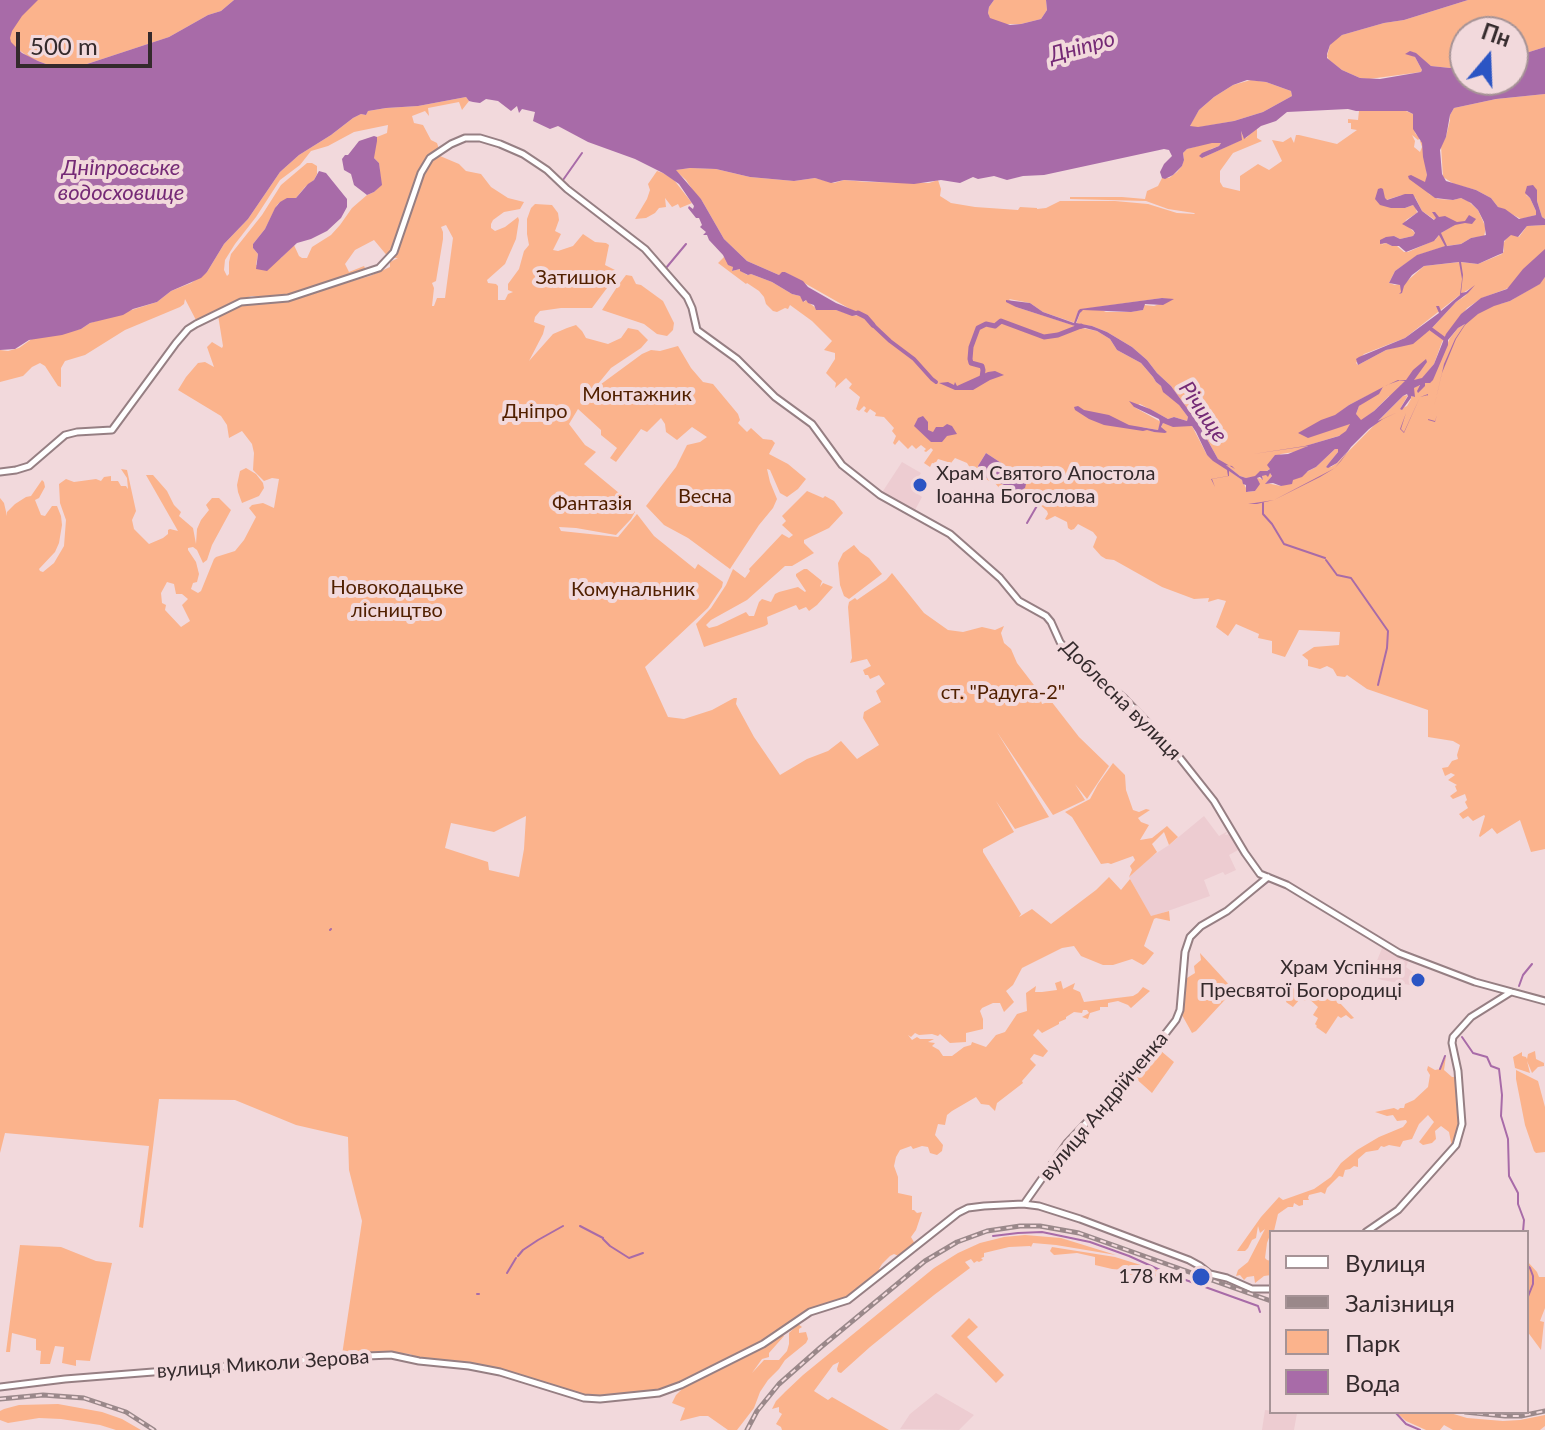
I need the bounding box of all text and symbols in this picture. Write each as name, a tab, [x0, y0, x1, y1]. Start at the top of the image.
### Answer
scale bar	[20, 16, 156, 66]
north arrow	[1449, 16, 1529, 96]
text: Пн	[1478, 17, 1514, 52]
water label: Дніпро	[1046, 26, 1118, 68]
text: 500 m	[30, 31, 98, 60]
water label: Дніпровське водосховище	[58, 155, 184, 206]
park label: Затишок	[536, 266, 616, 290]
water label: Річище	[1173, 376, 1233, 448]
park label: Монтажник	[582, 383, 692, 407]
park label: Дніпро	[502, 400, 568, 424]
place label: Храм Святого Апостола Іоанна Богослова	[936, 462, 1155, 509]
marker: Храм Святого Апостола Іоанна Богослова	[911, 476, 929, 494]
park label: Весна	[678, 485, 732, 509]
park label: Фантазія	[552, 492, 632, 516]
park label: Новокодацьке лісництво	[331, 576, 463, 623]
park label: Комунальник	[571, 578, 695, 602]
street label: Доблесна вулиця	[1056, 635, 1186, 765]
park label: ст. "Радуга-2"	[941, 681, 1065, 705]
place label: Храм Успіння Пресвятої Богородиці	[1200, 956, 1402, 1003]
marker: Храм Успіння Пресвятої Богородиці	[1409, 971, 1427, 989]
street label: вулиця Андрійченка	[1035, 1027, 1173, 1185]
legend	[1269, 1230, 1529, 1414]
text: Вулиця	[1345, 1248, 1426, 1277]
place label: 178 км	[1119, 1265, 1183, 1289]
marker: 178 км	[1190, 1266, 1212, 1288]
text: Залізниця	[1345, 1288, 1455, 1317]
text: Парк	[1345, 1328, 1400, 1357]
street label: вулиця Миколи Зерова	[156, 1345, 370, 1383]
text: Вода	[1345, 1368, 1400, 1397]

